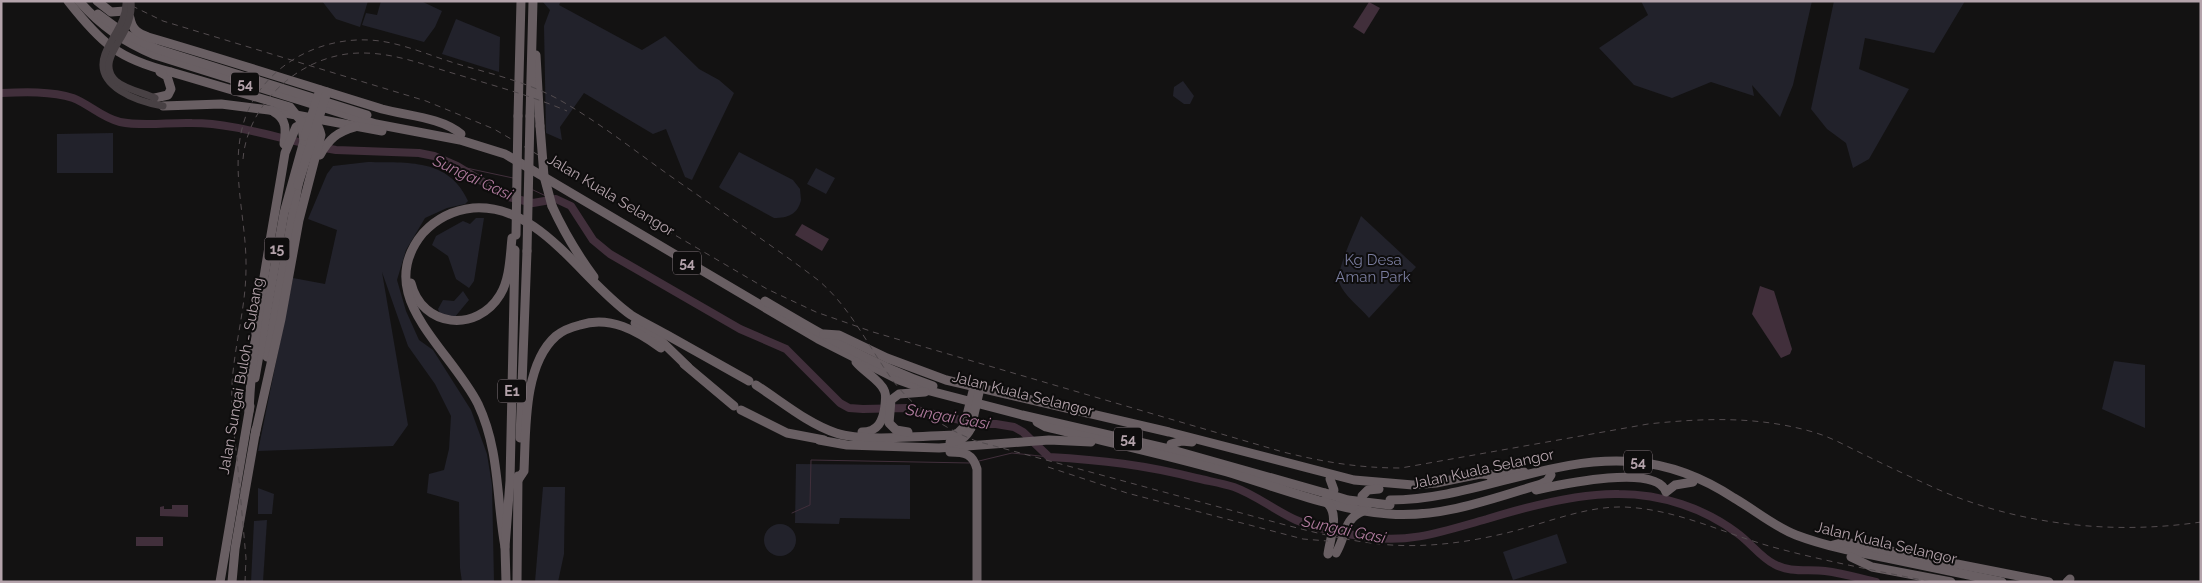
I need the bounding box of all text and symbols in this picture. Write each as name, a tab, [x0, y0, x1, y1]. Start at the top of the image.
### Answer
road number: 54	[231, 72, 259, 96]
water label: Sungai Gasi	[429, 150, 516, 204]
street label: Jalan Kuala Selangor	[544, 150, 678, 240]
road number: 15	[264, 238, 290, 260]
park label: Kg Desa Aman Park	[1335, 251, 1411, 286]
road number: 54	[673, 252, 701, 274]
street label: Jalan Sungai Buloh - Subang	[215, 276, 267, 476]
street label: Jalan Kuala Selangor	[950, 368, 1096, 420]
road number: E1	[498, 380, 526, 402]
water label: Sungai Gasi	[903, 400, 992, 433]
road number: 54	[1114, 428, 1142, 450]
street label: Jalan Kuala Selangor	[1410, 445, 1557, 493]
road number: 54	[1624, 451, 1652, 474]
water label: Sungai Gasi	[1299, 511, 1388, 548]
street label: Jalan Kuala Selangor	[1813, 518, 1959, 568]

